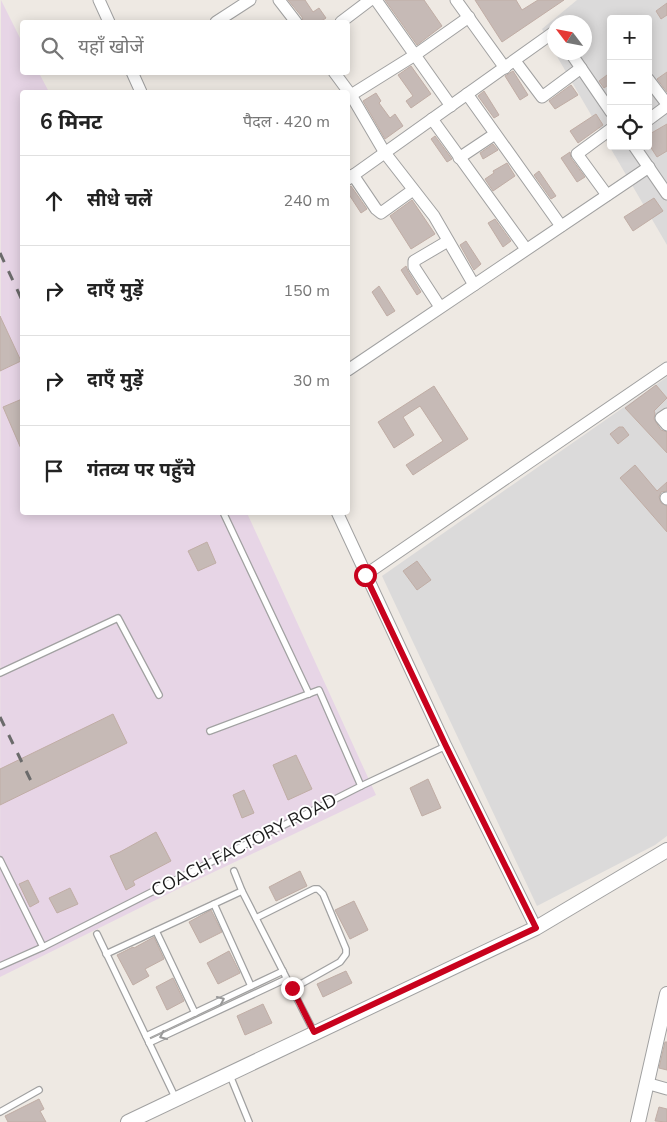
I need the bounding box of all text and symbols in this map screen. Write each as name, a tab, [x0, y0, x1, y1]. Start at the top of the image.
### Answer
north arrow	[547, 15, 592, 60]
map controls	[607, 15, 652, 150]
button: +	[607, 15, 652, 60]
search box	[20, 20, 350, 75]
icon: search	[38, 34, 66, 62]
text: यहाँ खोजें	[78, 34, 143, 60]
button: −	[607, 60, 652, 105]
button: locate	[607, 105, 652, 150]
text: 6 मिनट	[40, 108, 102, 136]
text: पैदल · 420 m	[243, 111, 330, 133]
icon: ahead	[40, 187, 68, 215]
text: सीधे चलें	[87, 187, 152, 213]
text: 240 m	[283, 190, 330, 212]
icon: right	[40, 277, 68, 305]
text: दाएँ मुड़ें	[87, 277, 143, 303]
text: 150 m	[283, 280, 330, 302]
icon: right	[40, 367, 68, 395]
text: दाएँ मुड़ें	[87, 367, 143, 393]
text: 30 m	[293, 370, 330, 392]
icon: arrive	[40, 457, 68, 485]
text: गंतव्य पर पहुँचे	[87, 457, 195, 483]
route start	[354, 564, 377, 587]
street label: COACH FACTORY ROAD	[147, 788, 341, 902]
route end	[281, 977, 304, 1000]
one-way arrow	[216, 996, 225, 1006]
one-way arrow	[159, 1030, 168, 1041]

